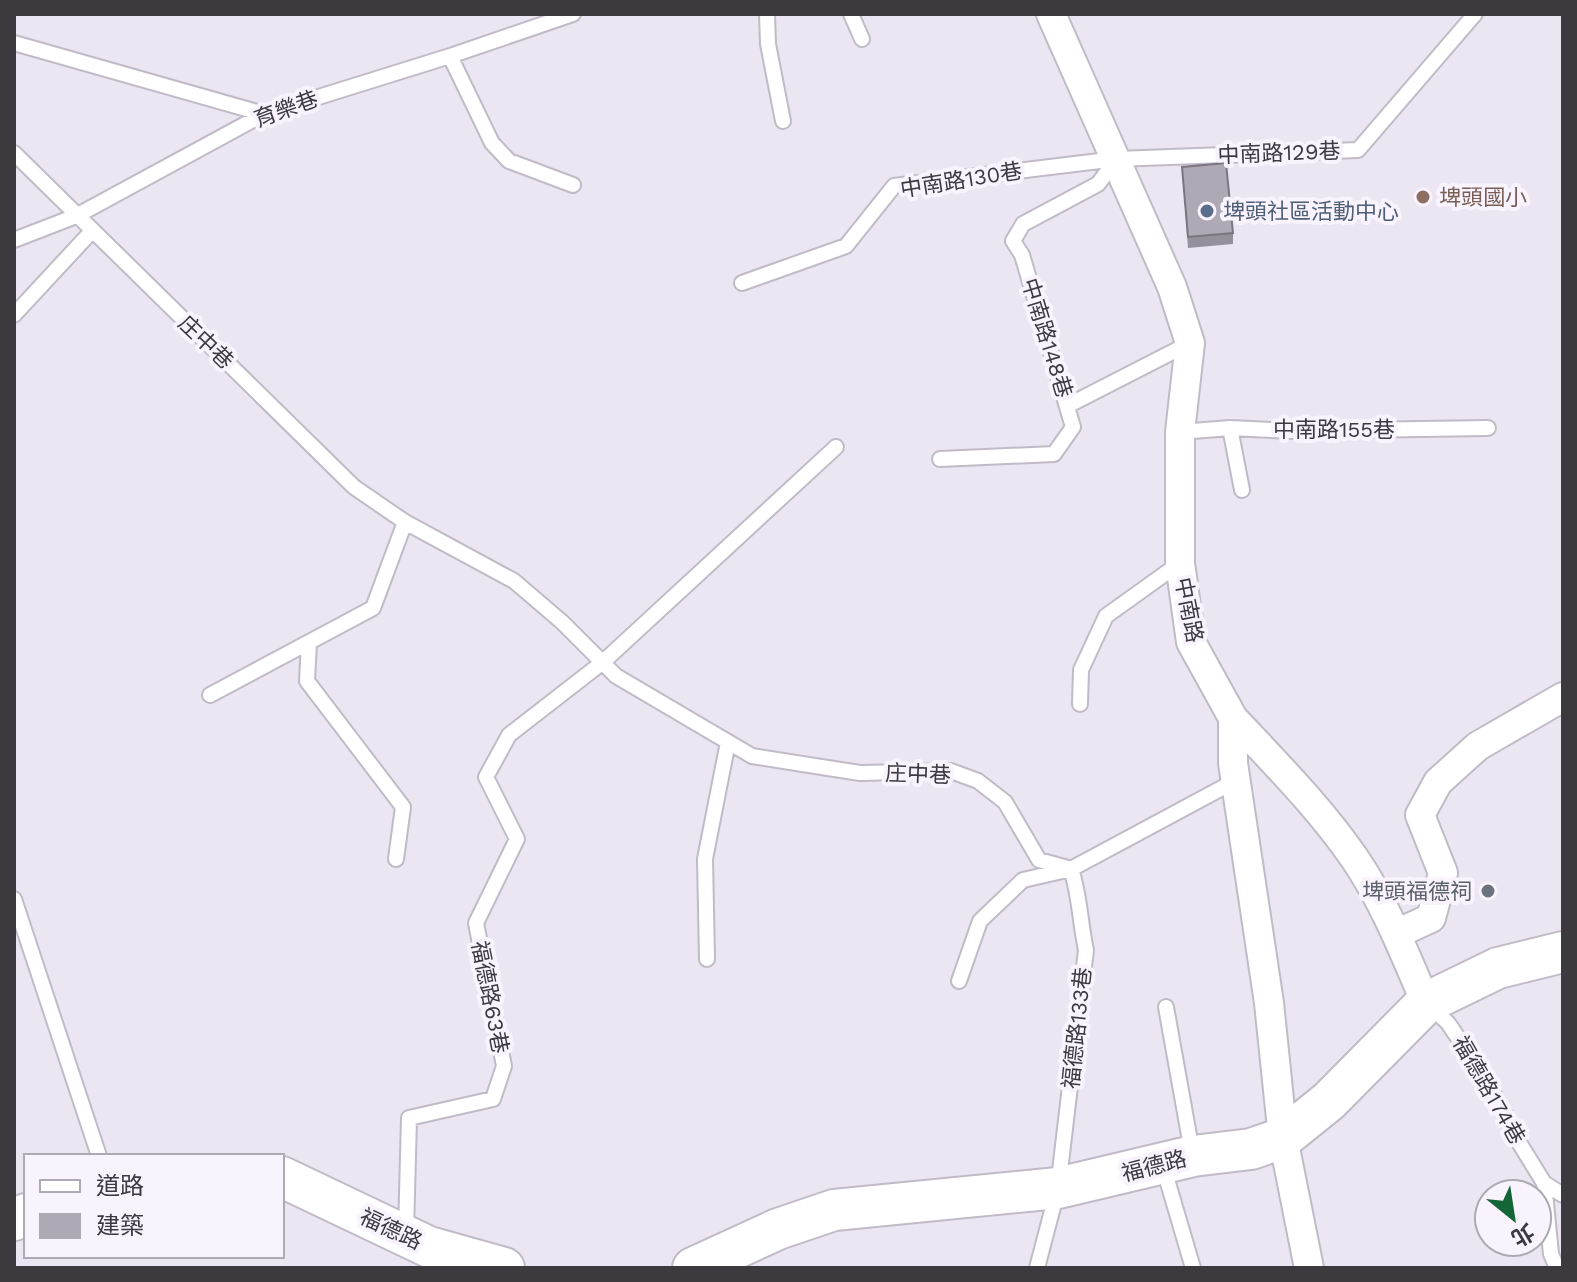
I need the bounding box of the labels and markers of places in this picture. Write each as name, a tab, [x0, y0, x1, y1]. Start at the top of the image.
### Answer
place label: 埤頭國小	[1439, 185, 1527, 210]
marker: 埤頭國小	[1414, 188, 1432, 206]
place label: 埤頭社區活動中心	[1223, 199, 1399, 224]
marker: 埤頭社區活動中心	[1198, 202, 1216, 220]
place label: 埤頭福德祠	[1362, 879, 1472, 904]
marker: 埤頭福德祠	[1479, 882, 1497, 900]

